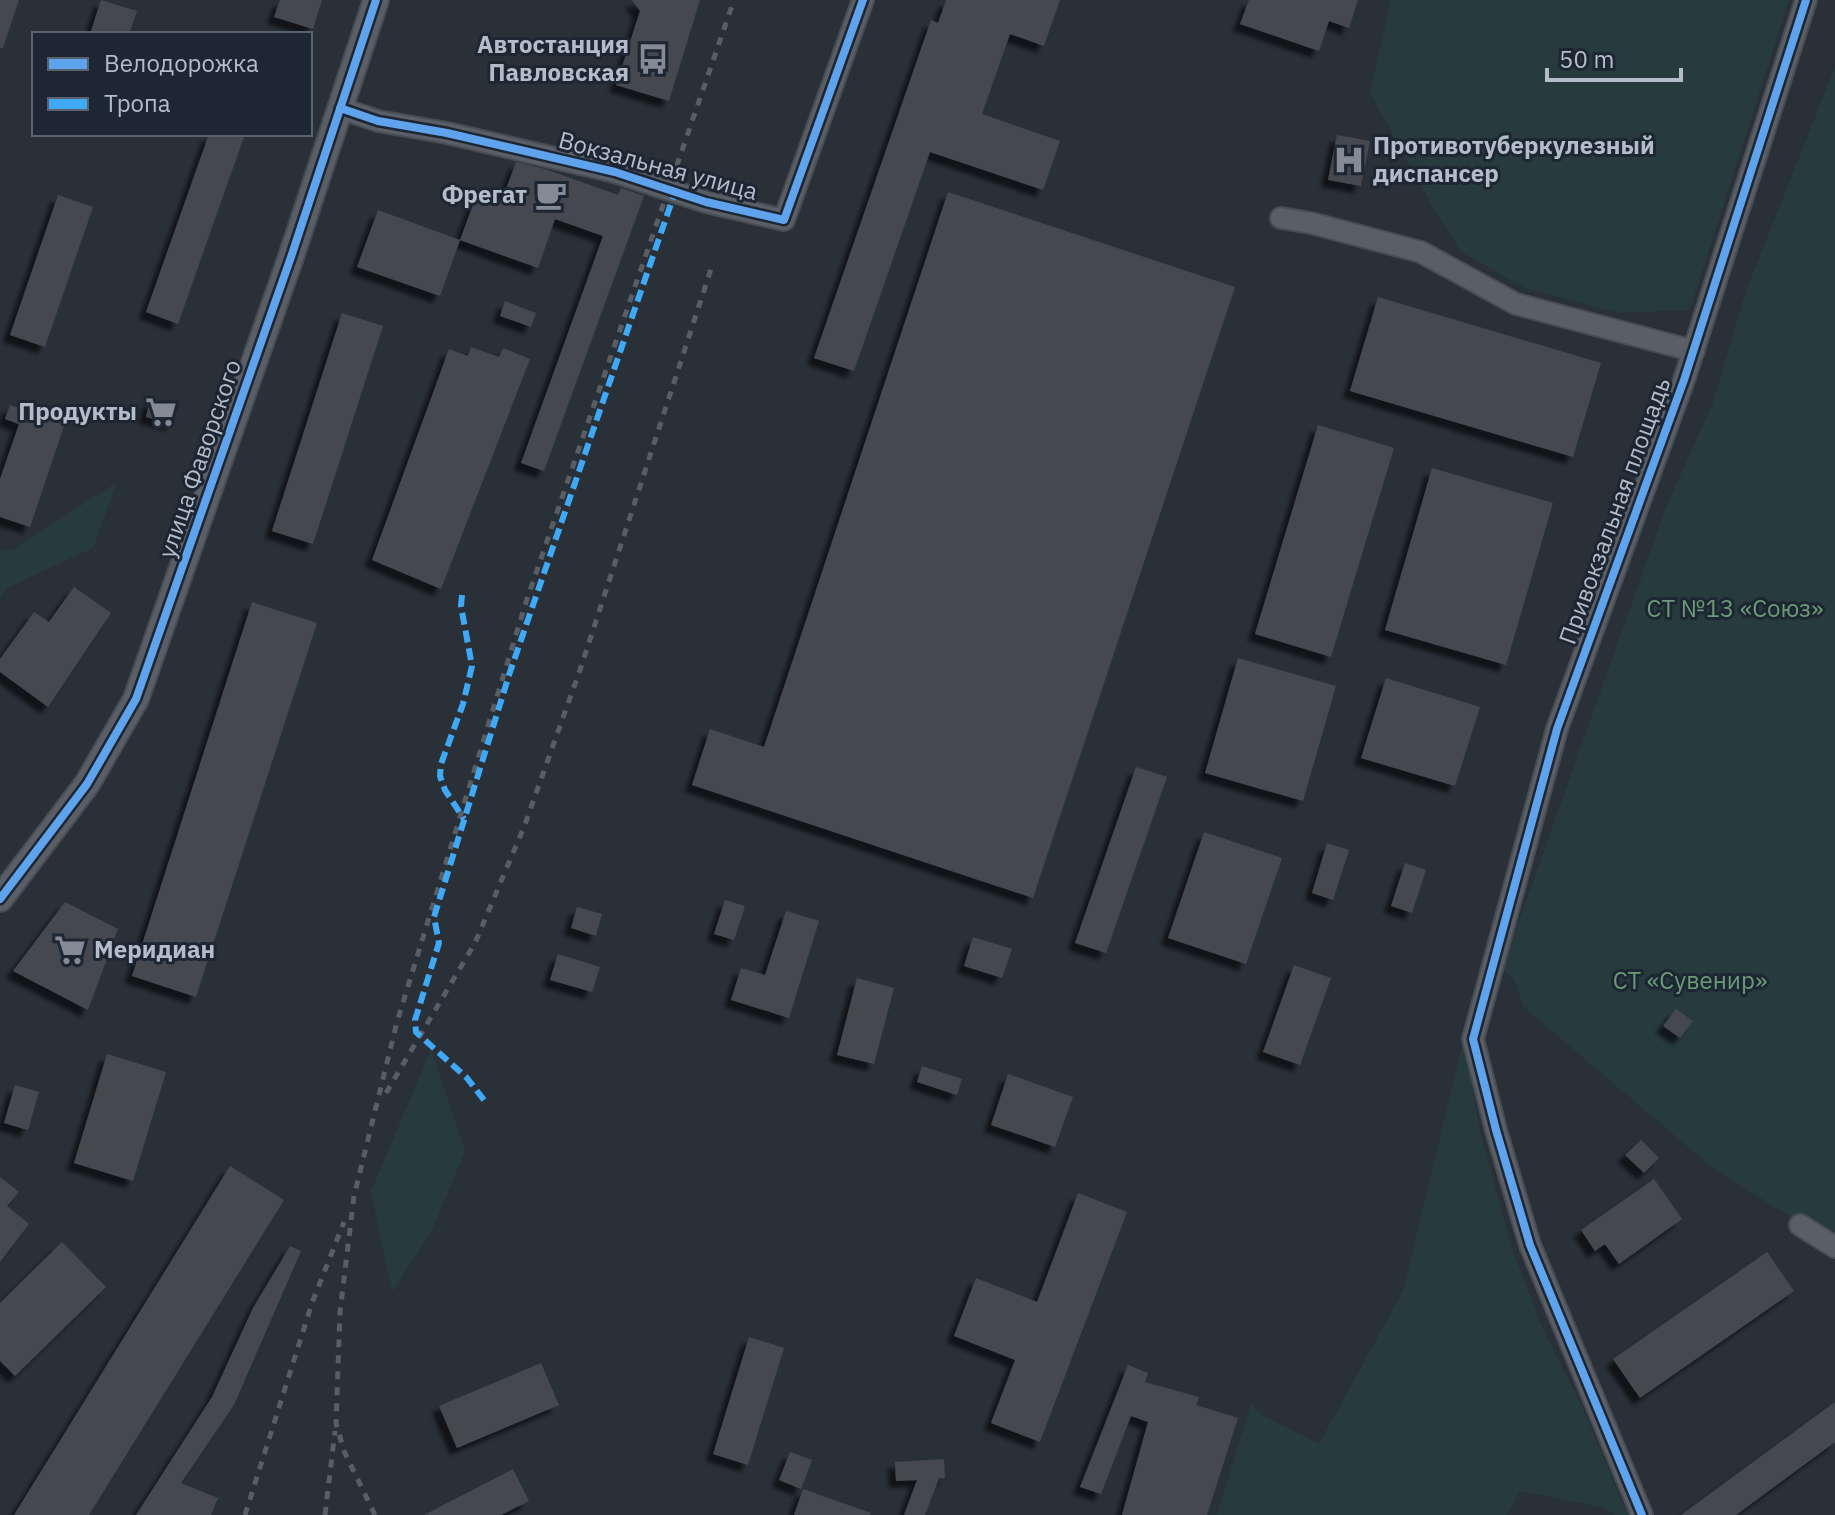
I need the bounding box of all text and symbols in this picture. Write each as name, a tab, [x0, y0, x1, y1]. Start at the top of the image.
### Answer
place label: Автостанция Павловская	[477, 28, 629, 88]
legend	[32, 32, 312, 136]
scale bar	[1547, 32, 1681, 82]
bus stop icon: Автостанция Павловская	[636, 42, 670, 76]
text: 50 m	[1559, 43, 1614, 75]
text: Велодорожка	[104, 47, 259, 79]
text: Тропа	[104, 87, 171, 119]
street label: Вокзальная улица	[555, 123, 762, 207]
place label: Противотуберкулезный диспансер	[1373, 129, 1655, 189]
hospital icon: Противотуберкулезный диспансер	[1332, 143, 1366, 177]
place label: Фрегат	[442, 178, 527, 210]
cafe icon: Фрегат	[534, 178, 568, 212]
street label: улица Фаворского	[150, 355, 248, 562]
street label: Привокзальная площадь	[1551, 373, 1677, 648]
place label: Продукты	[18, 395, 137, 427]
supermarket icon: Продукты	[144, 395, 178, 429]
park label: СТ №13 «Союз»	[1647, 592, 1823, 624]
supermarket icon: Меридиан	[53, 933, 87, 967]
place label: Меридиан	[94, 933, 215, 965]
park label: СТ «Сувенир»	[1613, 964, 1767, 996]

